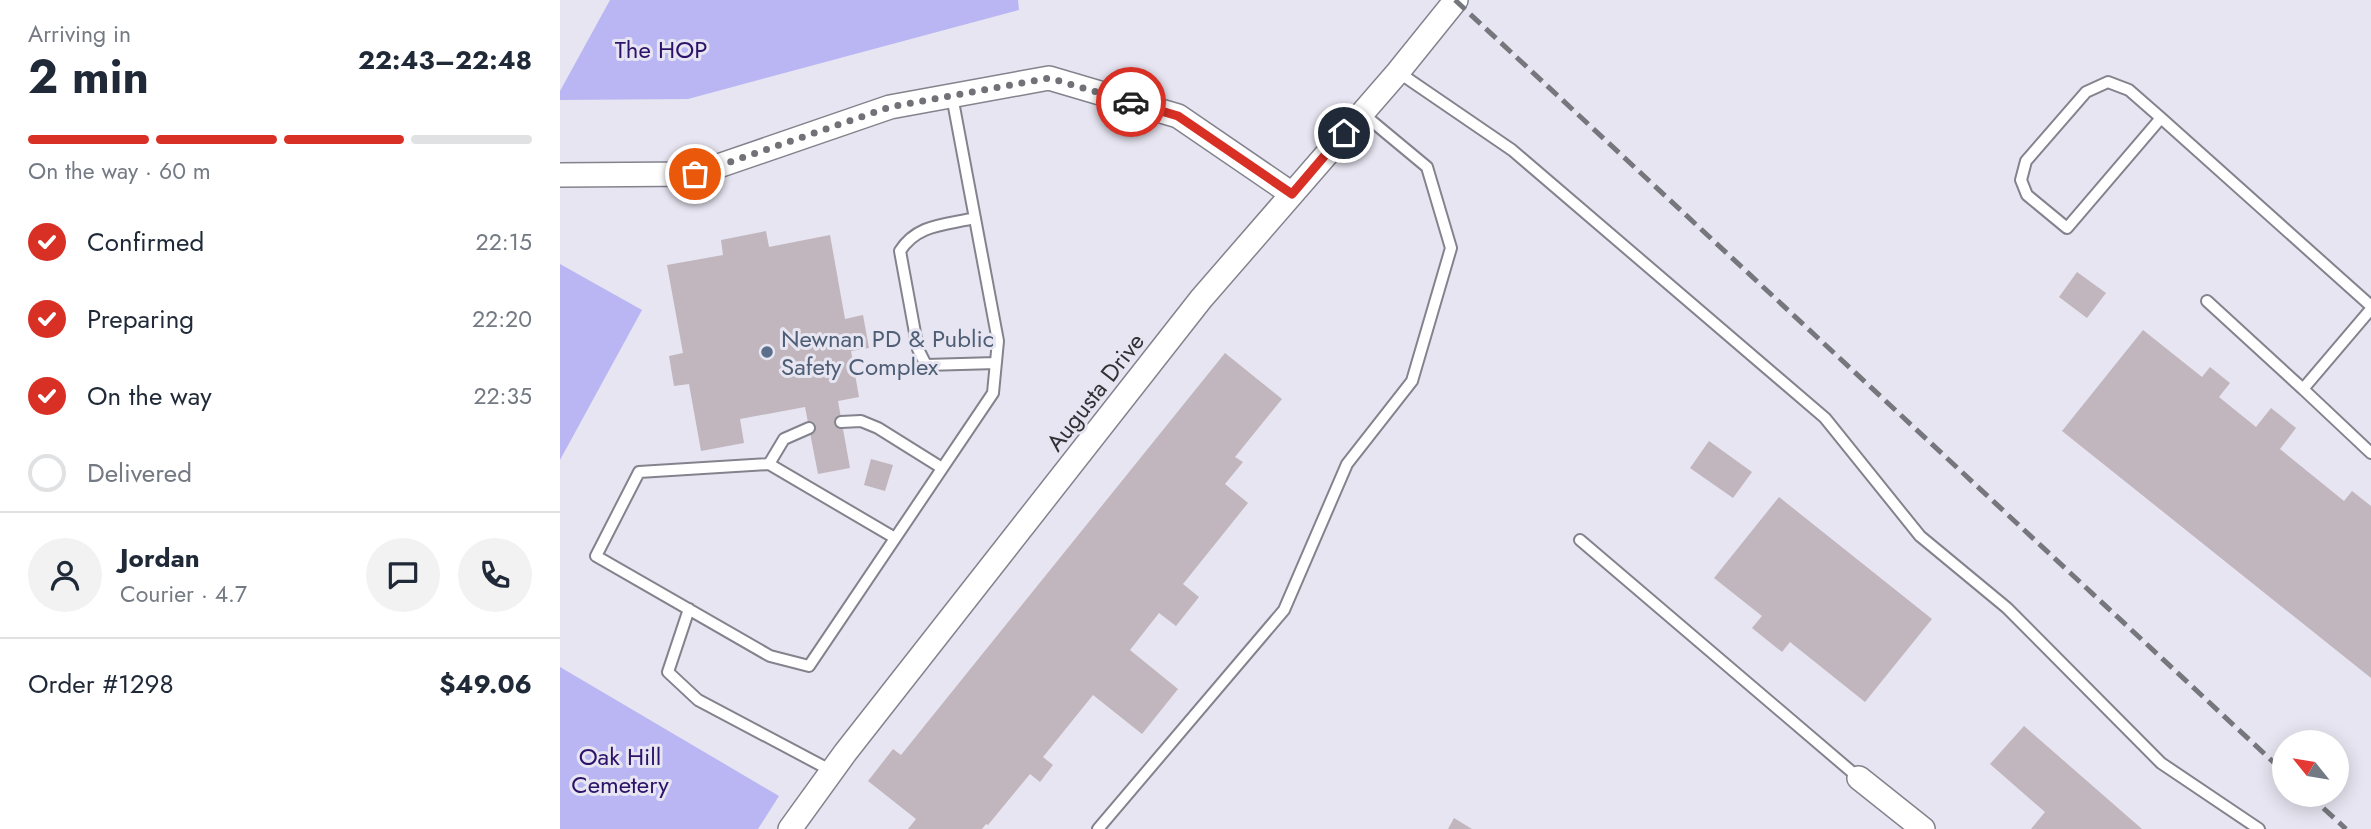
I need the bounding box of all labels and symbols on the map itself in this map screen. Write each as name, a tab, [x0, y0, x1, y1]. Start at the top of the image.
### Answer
park label: The HOP	[615, 32, 707, 67]
courier	[1096, 67, 1166, 137]
pin	[1314, 103, 1374, 163]
pin	[665, 144, 725, 204]
place label: Newnan PD & Public Safety Complex	[781, 321, 994, 384]
street label: Augusta Drive	[1038, 325, 1152, 459]
marker: Newnan PD & Public Safety Complex	[759, 344, 775, 360]
north arrow	[2272, 730, 2348, 807]
park label: Oak Hill Cemetery	[571, 739, 669, 802]

